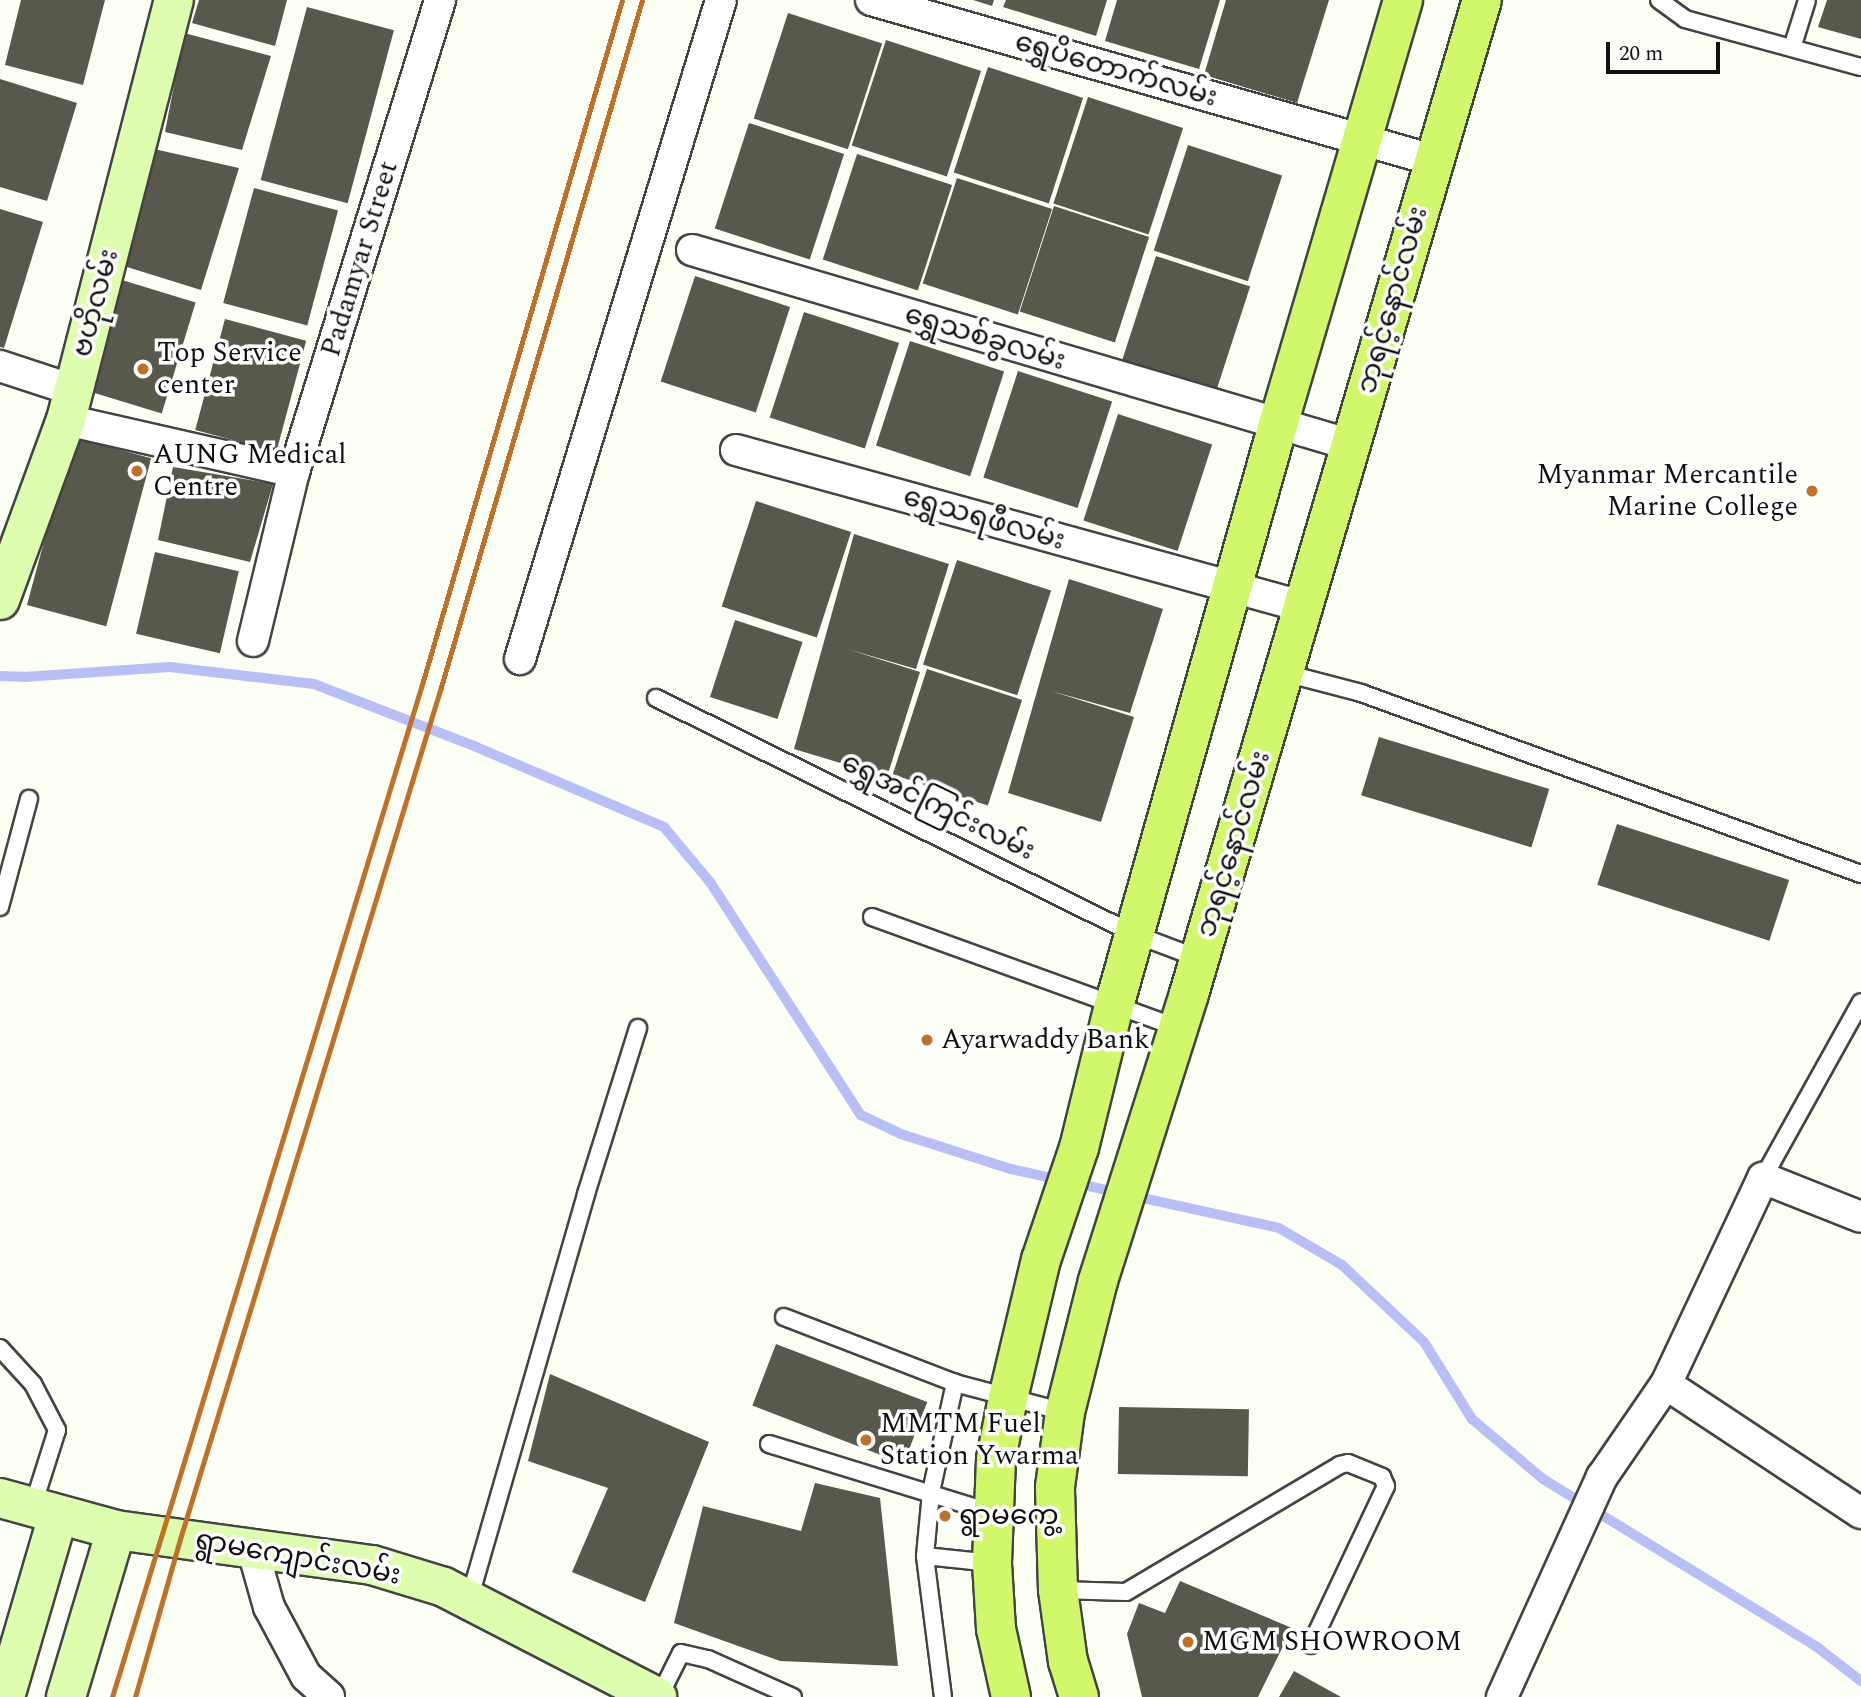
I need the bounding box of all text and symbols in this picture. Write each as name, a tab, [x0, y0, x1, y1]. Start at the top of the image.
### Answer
street label: ရွှေပိတောက်လမ်း	[1011, 25, 1221, 115]
scale bar	[1609, 28, 1723, 72]
text: 20 m	[1619, 38, 1663, 70]
street label: Padamyar Street	[314, 157, 406, 361]
street label: ဘုရင့်နောင်လမ်း	[1350, 202, 1436, 398]
street label: ဗဟိုလမ်း	[65, 245, 127, 361]
street label: ရွှေသစ်ခွလမ်း	[901, 298, 1069, 378]
place label: Top Service center	[157, 336, 302, 402]
marker: Top Service center	[135, 361, 151, 377]
place label: AUNG Medical Centre	[153, 438, 346, 504]
place label: Myanmar Mercantile Marine College	[1537, 458, 1798, 524]
marker: AUNG Medical Centre	[127, 461, 147, 481]
street label: ရွှေသရဖီလမ်း	[899, 480, 1069, 558]
marker: Myanmar Mercantile Marine College	[1804, 483, 1820, 499]
street label: ရွှေအင်ကြင်းလမ်း	[836, 746, 1040, 868]
street label: ဘုရင့်နောင်လမ်း	[1190, 747, 1278, 941]
place label: Ayarwaddy Bank	[941, 1023, 1150, 1057]
marker: Ayarwaddy Bank	[919, 1032, 935, 1048]
place label: MMTM Fuel Station Ywarma	[880, 1407, 1079, 1473]
marker: MMTM Fuel Station Ywarma	[858, 1432, 874, 1448]
place label: ရွာမကွေ့	[959, 1499, 1059, 1533]
marker: ရွာမကွေ့	[937, 1508, 953, 1524]
street label: ရွာမကျောင်းလမ်း	[193, 1523, 403, 1593]
place label: MGM SHOWROOM	[1202, 1625, 1462, 1659]
marker: MGM SHOWROOM	[1180, 1634, 1196, 1650]

